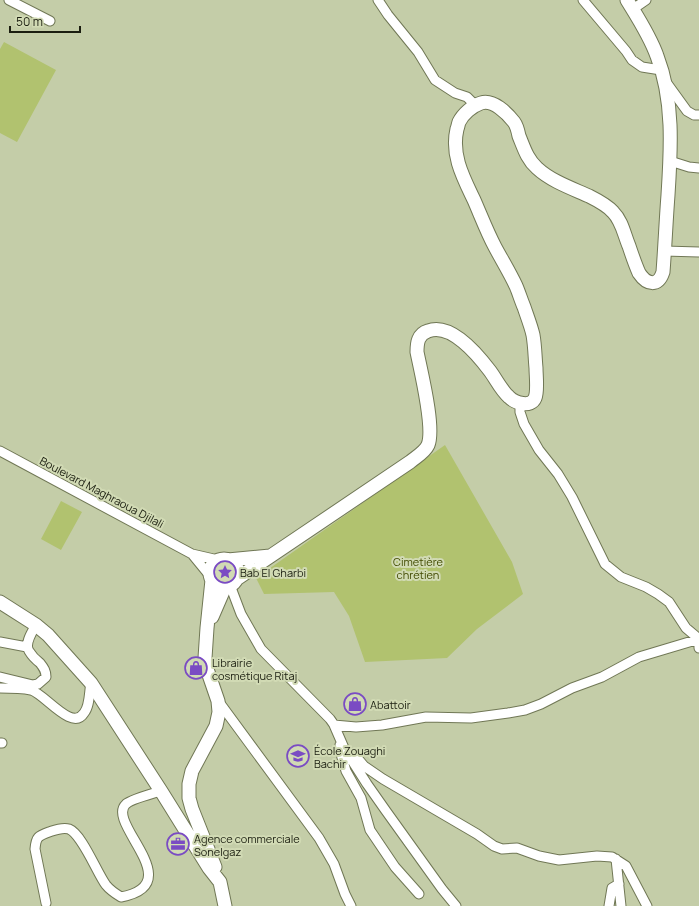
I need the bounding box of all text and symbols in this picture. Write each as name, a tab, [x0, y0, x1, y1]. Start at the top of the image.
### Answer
scale bar	[10, 8, 80, 34]
text: 50 m	[16, 13, 43, 30]
street label: Boulevard Maghraoua Djilali	[37, 453, 167, 531]
park label: Cimetière chrétien	[393, 554, 443, 582]
place icon: Bab El Gharbi	[212, 559, 238, 585]
place label: Bab El Gharbi	[240, 565, 306, 580]
shop icon: Librairie cosmétique Ritaj	[183, 655, 209, 681]
place label: Librairie cosmétique Ritaj	[212, 655, 297, 683]
shop icon: Abattoir	[342, 691, 368, 717]
place label: Abattoir	[370, 697, 411, 712]
school or university icon: École Zouaghi Bachir	[285, 743, 311, 769]
place label: École Zouaghi Bachir	[314, 743, 385, 771]
office icon: Agence commerciale Sonelgaz	[165, 831, 191, 857]
place label: Agence commerciale Sonelgaz	[194, 831, 300, 859]

